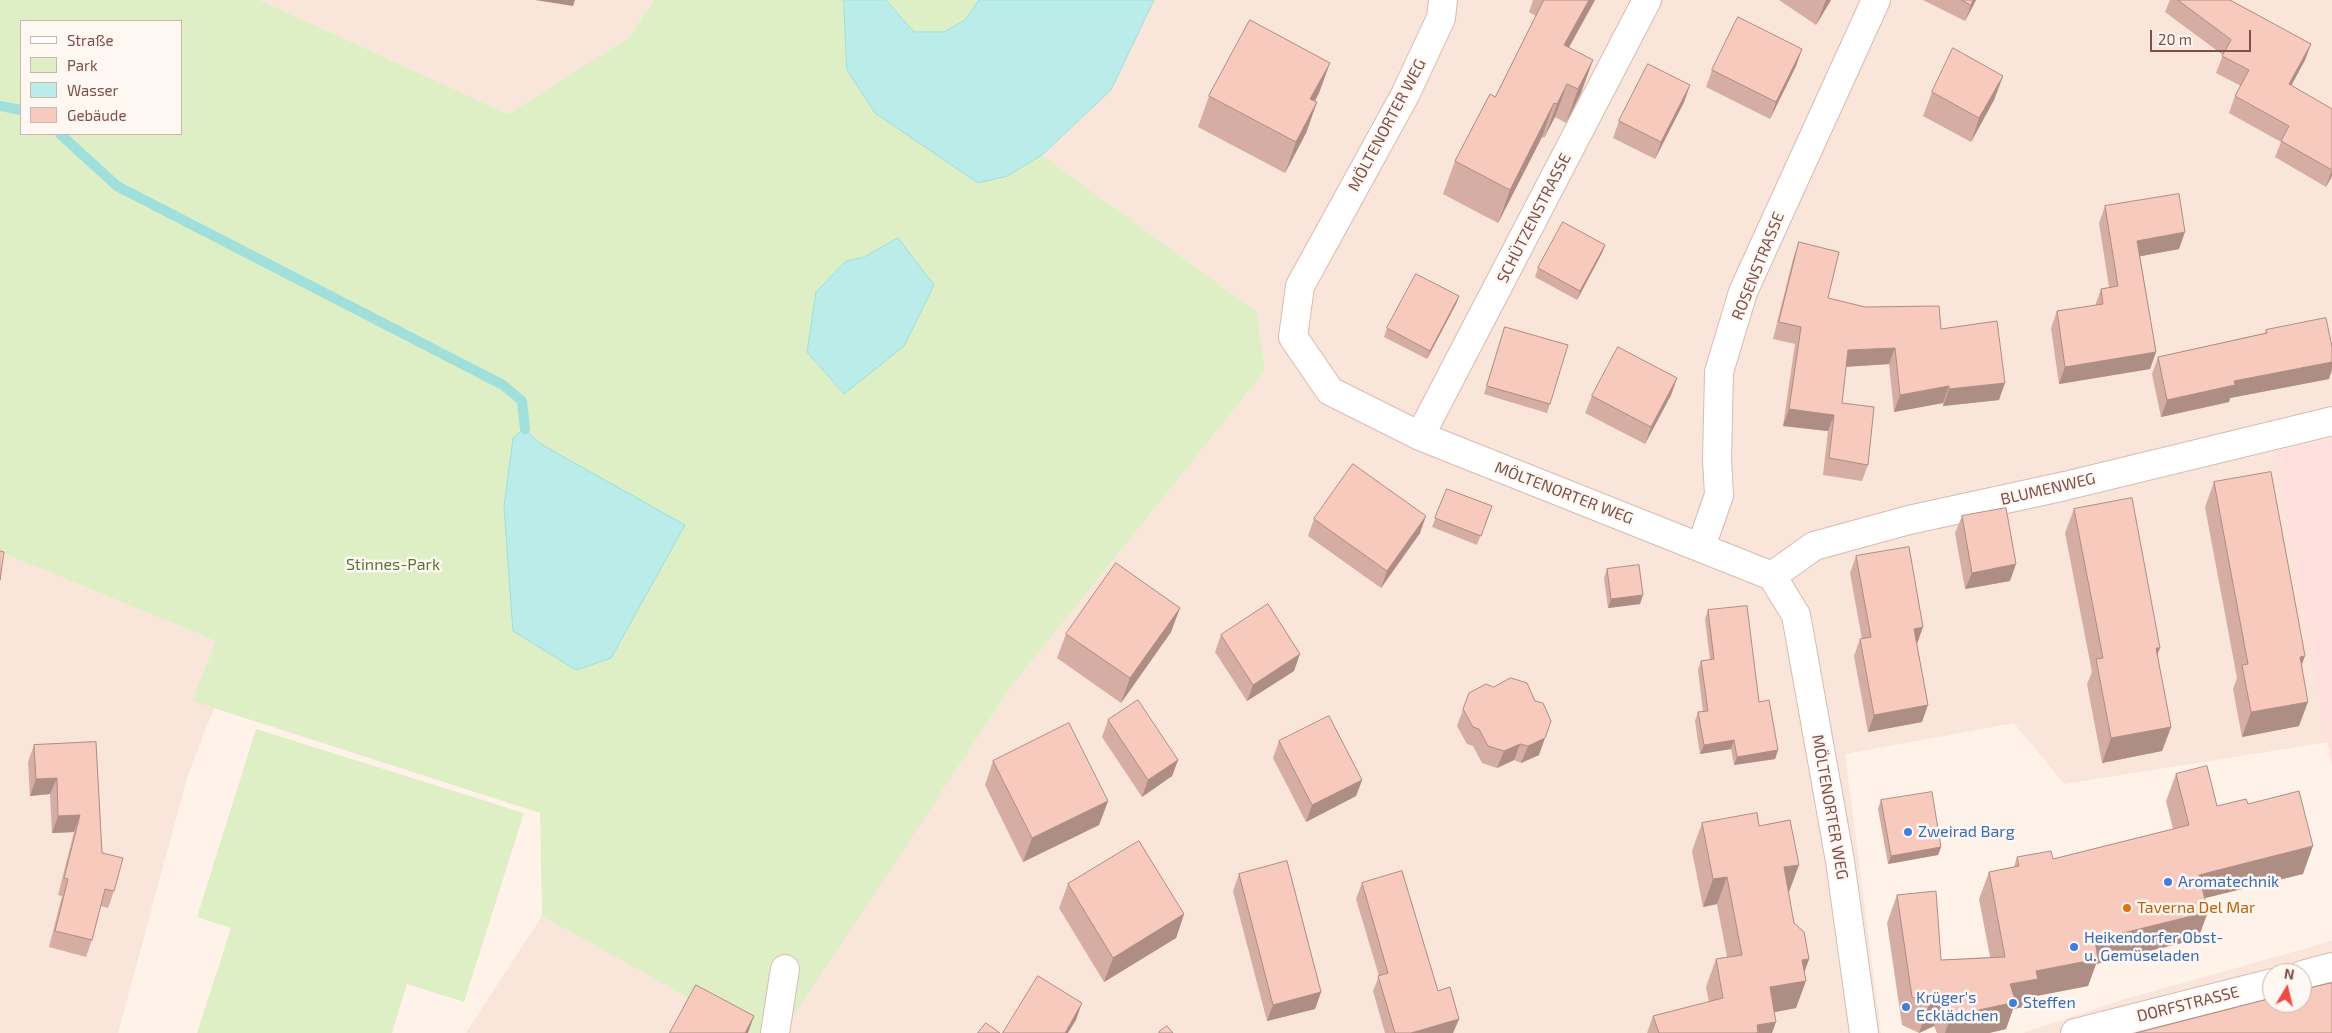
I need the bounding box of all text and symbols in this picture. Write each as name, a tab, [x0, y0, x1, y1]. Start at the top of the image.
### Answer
legend	[20, 20, 182, 135]
scale bar	[2152, 20, 2253, 52]
text: 20 m	[2158, 30, 2192, 48]
text: Straße	[67, 31, 113, 49]
text: Park	[67, 56, 98, 74]
street label: MÖLTENORTER WEG	[1344, 56, 1430, 194]
text: Wasser	[67, 81, 119, 99]
text: Gebäude	[67, 106, 126, 124]
street label: SCHÜTZENSTRASSE	[1493, 150, 1575, 286]
street label: ROSENSTRASSE	[1728, 209, 1788, 323]
street label: MÖLTENORTER WEG	[1492, 458, 1636, 528]
street label: BLUMENWEG	[1999, 469, 2097, 509]
park label: Stinnes-Park	[346, 555, 440, 575]
street label: MÖLTENORTER WEG	[1808, 733, 1852, 881]
place label: Zweirad Barg	[1918, 822, 2015, 842]
marker: Zweirad Barg	[1902, 826, 1914, 838]
place label: Aromatechnik	[2178, 872, 2279, 892]
marker: Aromatechnik	[2162, 876, 2174, 888]
place label: Taverna Del Mar	[2137, 898, 2255, 918]
marker: Taverna Del Mar	[2121, 902, 2133, 914]
place label: Heikendorfer Obst- u. Gemüseladen	[2084, 928, 2223, 966]
marker: Heikendorfer Obst- u. Gemüseladen	[2068, 941, 2080, 953]
north arrow	[2262, 963, 2312, 1013]
text: N	[2283, 964, 2296, 983]
street label: DORFSTRASSE	[2135, 982, 2241, 1026]
place label: Krüger's Ecklädchen	[1916, 988, 1999, 1026]
place label: Steffen	[2023, 993, 2076, 1013]
marker: Steffen	[2007, 997, 2019, 1009]
marker: Krüger's Ecklädchen	[1900, 1001, 1912, 1013]

